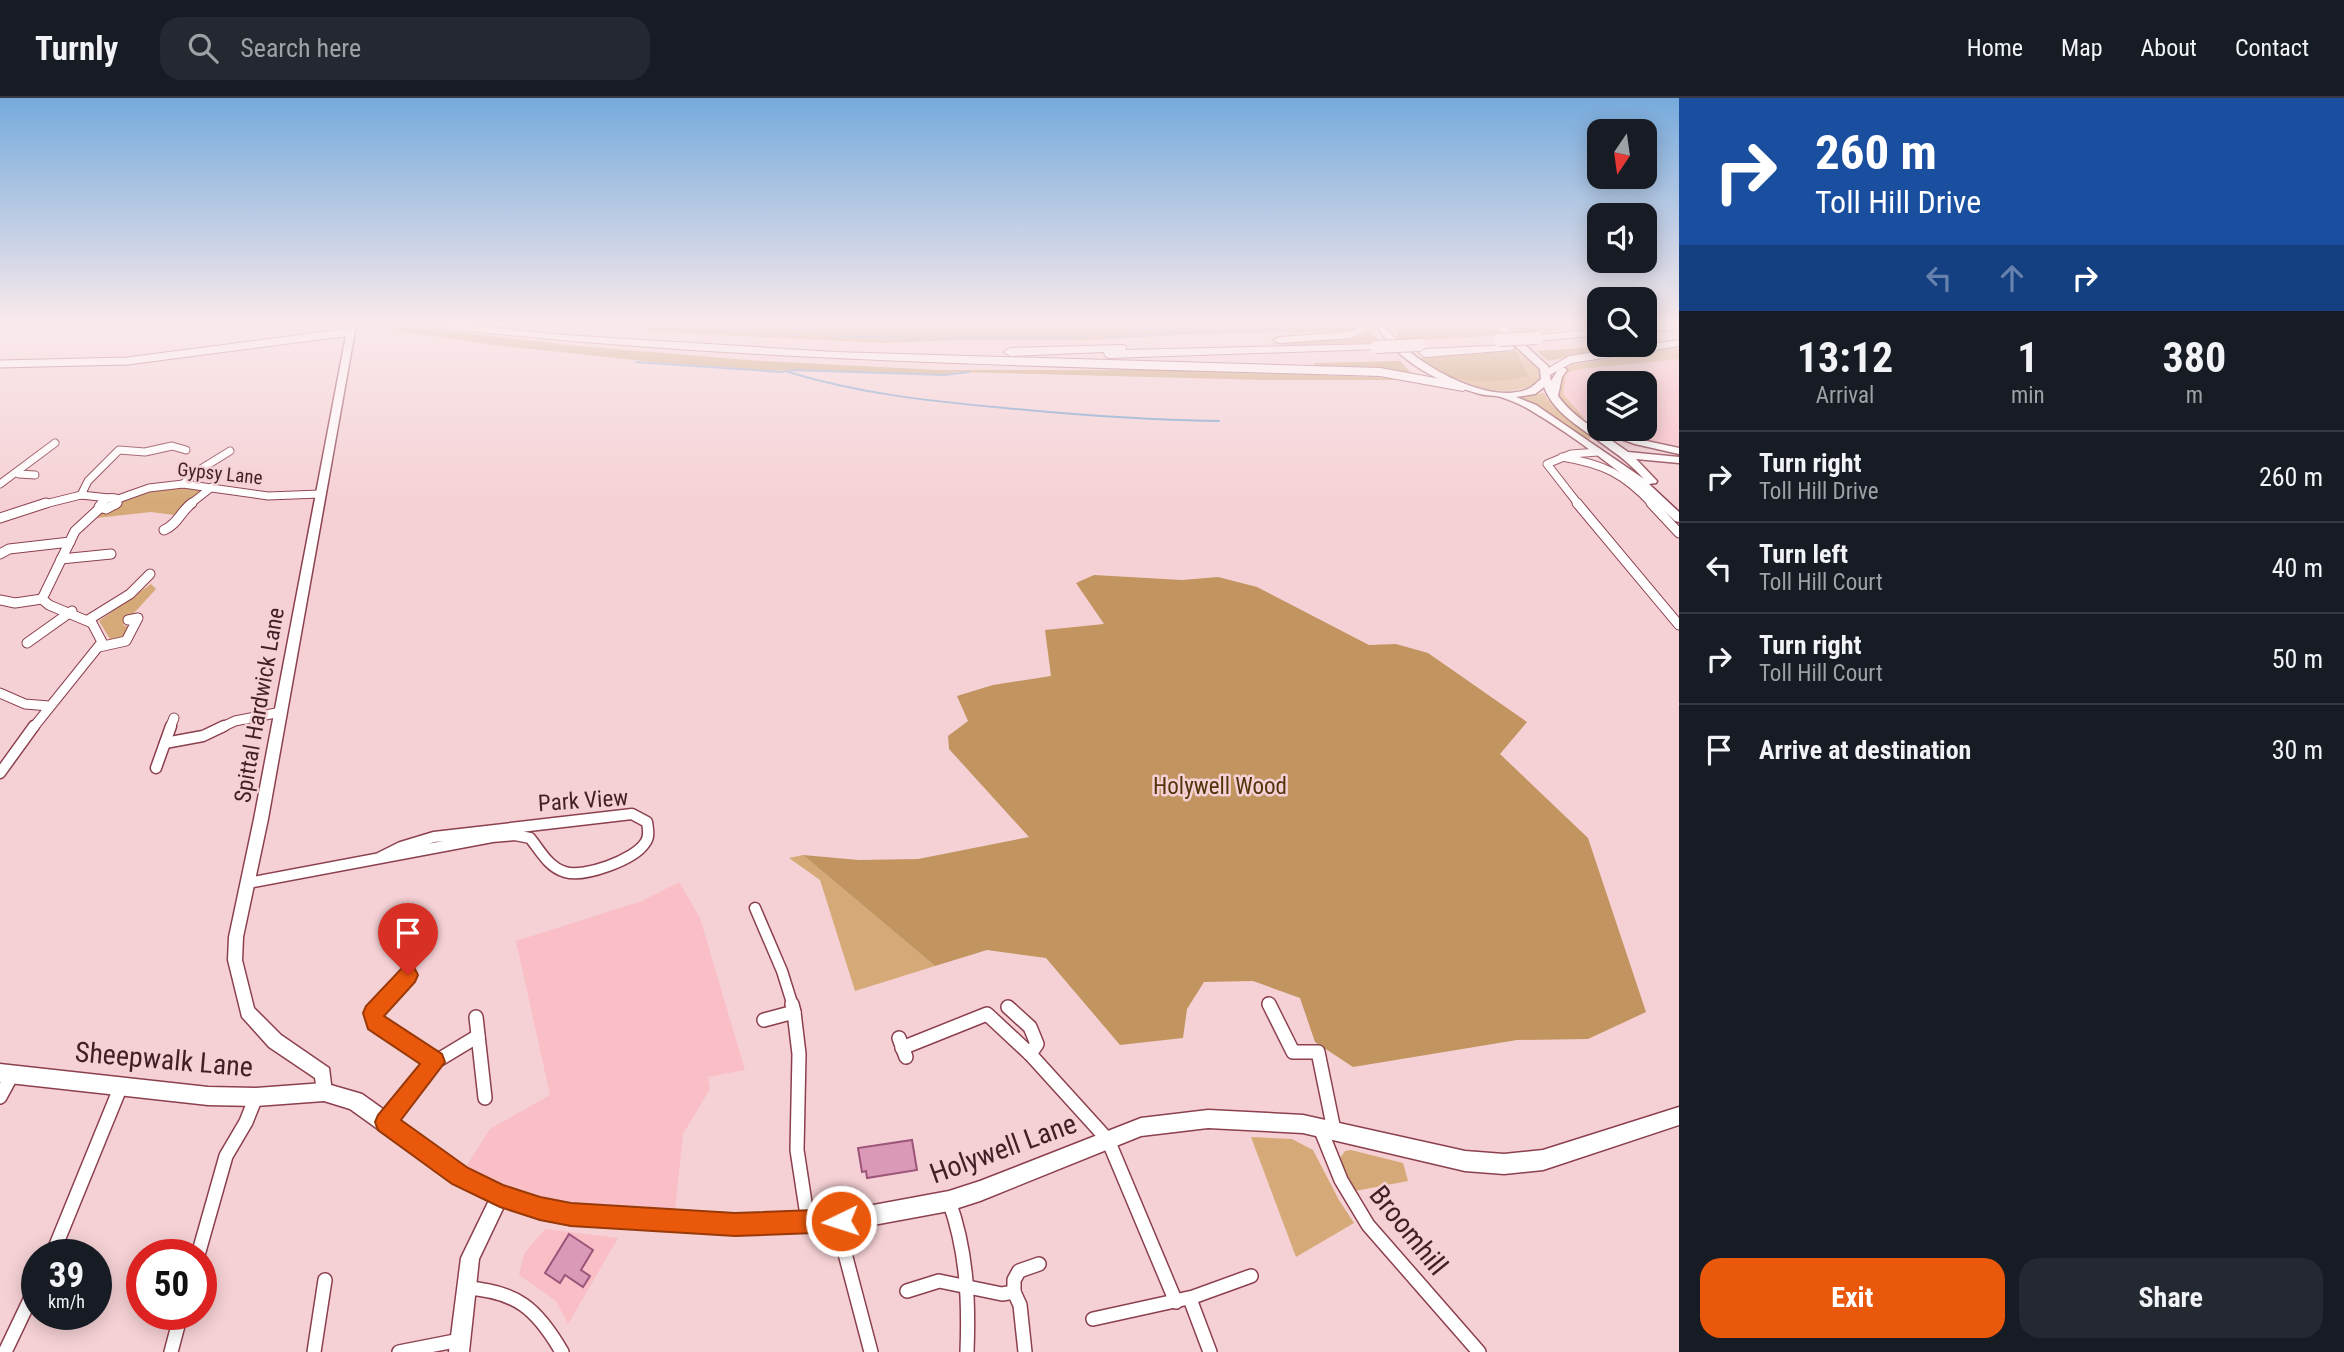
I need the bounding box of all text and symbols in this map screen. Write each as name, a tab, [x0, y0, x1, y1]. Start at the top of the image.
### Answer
search box	[160, 17, 650, 80]
text: Turnly	[35, 29, 118, 68]
icon: search	[184, 29, 222, 67]
text: Search here	[240, 33, 361, 63]
text: Home	[1967, 34, 2023, 62]
text: Map	[2061, 34, 2103, 62]
text: About	[2141, 34, 2197, 62]
text: Contact	[2235, 34, 2309, 62]
north arrow	[1587, 119, 1657, 189]
map controls	[1587, 119, 1657, 441]
text: 260 m	[1815, 124, 1937, 181]
icon: right	[1700, 126, 1791, 217]
text: Toll Hill Drive	[1815, 183, 1981, 221]
button: sound	[1587, 203, 1657, 273]
icon: left	[1920, 259, 1958, 297]
icon: ahead	[1993, 259, 2031, 297]
icon: right	[2066, 259, 2104, 297]
button: search	[1587, 287, 1657, 357]
text: 13:12	[1797, 333, 1893, 382]
text: 1	[2017, 333, 2038, 382]
text: 380	[2162, 333, 2226, 382]
button: layers	[1587, 371, 1657, 441]
text: Arrival	[1816, 382, 1874, 409]
text: min	[2011, 382, 2045, 409]
text: m	[2186, 382, 2203, 409]
text: Turn right	[1759, 448, 1861, 478]
street label: Gypsy Lane	[176, 458, 264, 489]
icon: right	[1700, 458, 1738, 496]
text: 260 m	[2259, 462, 2323, 492]
text: Toll Hill Drive	[1759, 478, 1879, 505]
text: Turn left	[1759, 539, 1848, 569]
icon: left	[1700, 549, 1738, 587]
text: 40 m	[2272, 553, 2323, 583]
text: Toll Hill Court	[1759, 569, 1883, 596]
street label: Spittal Hardwick Lane	[229, 605, 290, 805]
text: Turn right	[1759, 630, 1861, 660]
icon: right	[1700, 640, 1738, 678]
text: 50 m	[2272, 644, 2323, 674]
text: Toll Hill Court	[1759, 660, 1883, 687]
icon: arrive	[1700, 731, 1738, 769]
text: Arrive at destination	[1759, 735, 1971, 765]
text: 30 m	[2272, 735, 2323, 765]
park label: Holywell Wood	[1153, 773, 1287, 800]
street label: Park View	[537, 784, 629, 817]
pin	[378, 903, 438, 975]
icon: arrive	[389, 914, 427, 952]
street label: Sheepwalk Lane	[74, 1035, 254, 1084]
street label: Holywell Lane	[925, 1107, 1081, 1190]
street label: Broomhill	[1363, 1179, 1455, 1282]
position arrow	[804, 1184, 878, 1258]
speed limit sign: 50	[126, 1239, 217, 1330]
text: 39	[49, 1255, 84, 1296]
button: Exit	[1700, 1258, 2005, 1338]
button: Share	[2019, 1258, 2323, 1338]
text: km/h	[48, 1291, 85, 1312]

